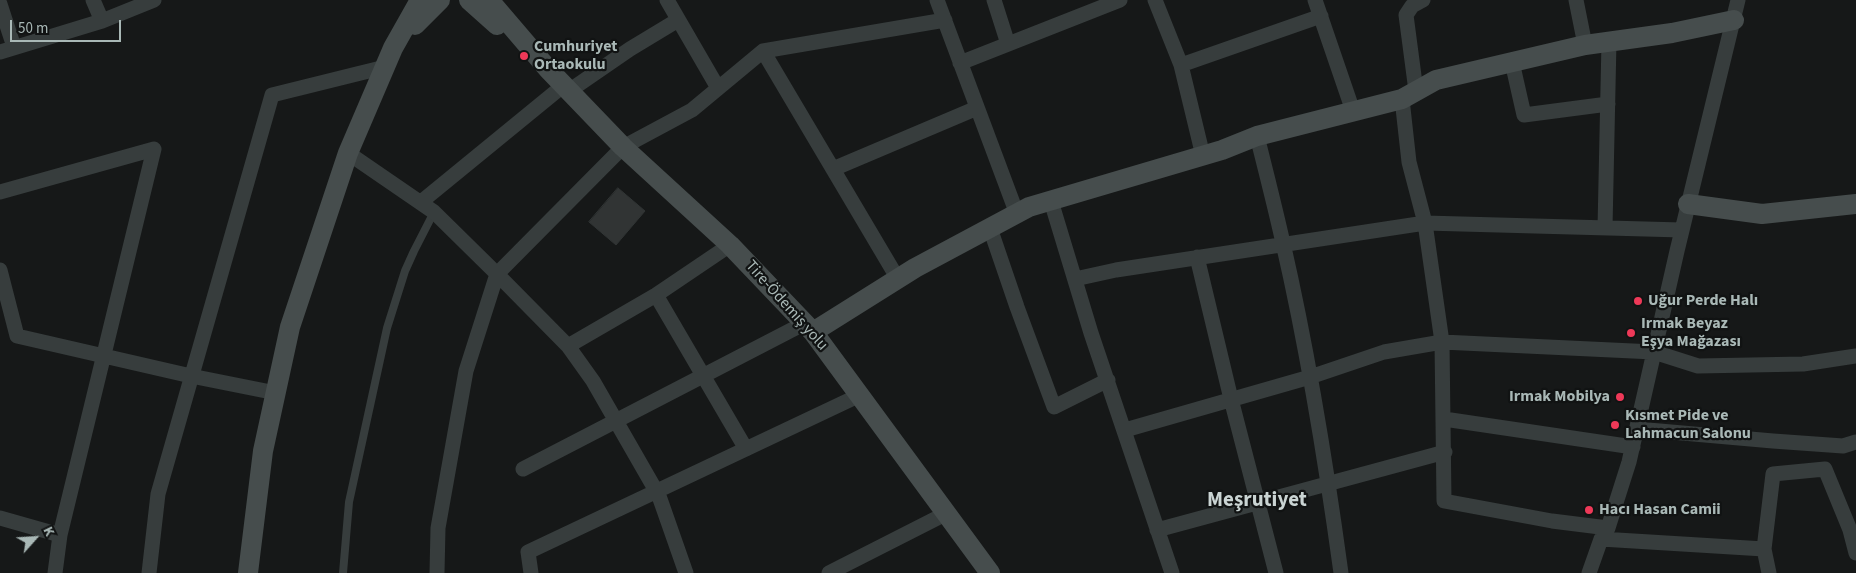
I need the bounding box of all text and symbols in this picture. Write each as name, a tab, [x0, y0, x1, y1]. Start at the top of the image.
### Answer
scale bar	[12, 10, 124, 42]
text: 50 m	[18, 18, 48, 39]
place label: Cumhuriyet Ortaokulu	[534, 37, 617, 75]
marker: Cumhuriyet Ortaokulu	[518, 50, 530, 62]
street label: Tire-Ödemiş yolu	[741, 257, 831, 355]
place label: Uğur Perde Halı	[1648, 291, 1758, 311]
marker: Uğur Perde Halı	[1632, 295, 1644, 307]
place label: Irmak Beyaz Eşya Mağazası	[1641, 314, 1741, 352]
marker: Irmak Beyaz Eşya Mağazası	[1625, 327, 1637, 339]
place label: Irmak Mobilya	[1509, 387, 1610, 407]
marker: Irmak Mobilya	[1614, 391, 1626, 403]
place label: Kısmet Pide ve Lahmacun Salonu	[1625, 406, 1751, 444]
marker: Kısmet Pide ve Lahmacun Salonu	[1609, 419, 1621, 431]
district label: Meşrutiyet	[1207, 488, 1307, 514]
place label: Hacı Hasan Camii	[1599, 500, 1721, 520]
marker: Hacı Hasan Camii	[1583, 504, 1595, 516]
north arrow	[10, 513, 60, 563]
text: K	[38, 523, 59, 540]

